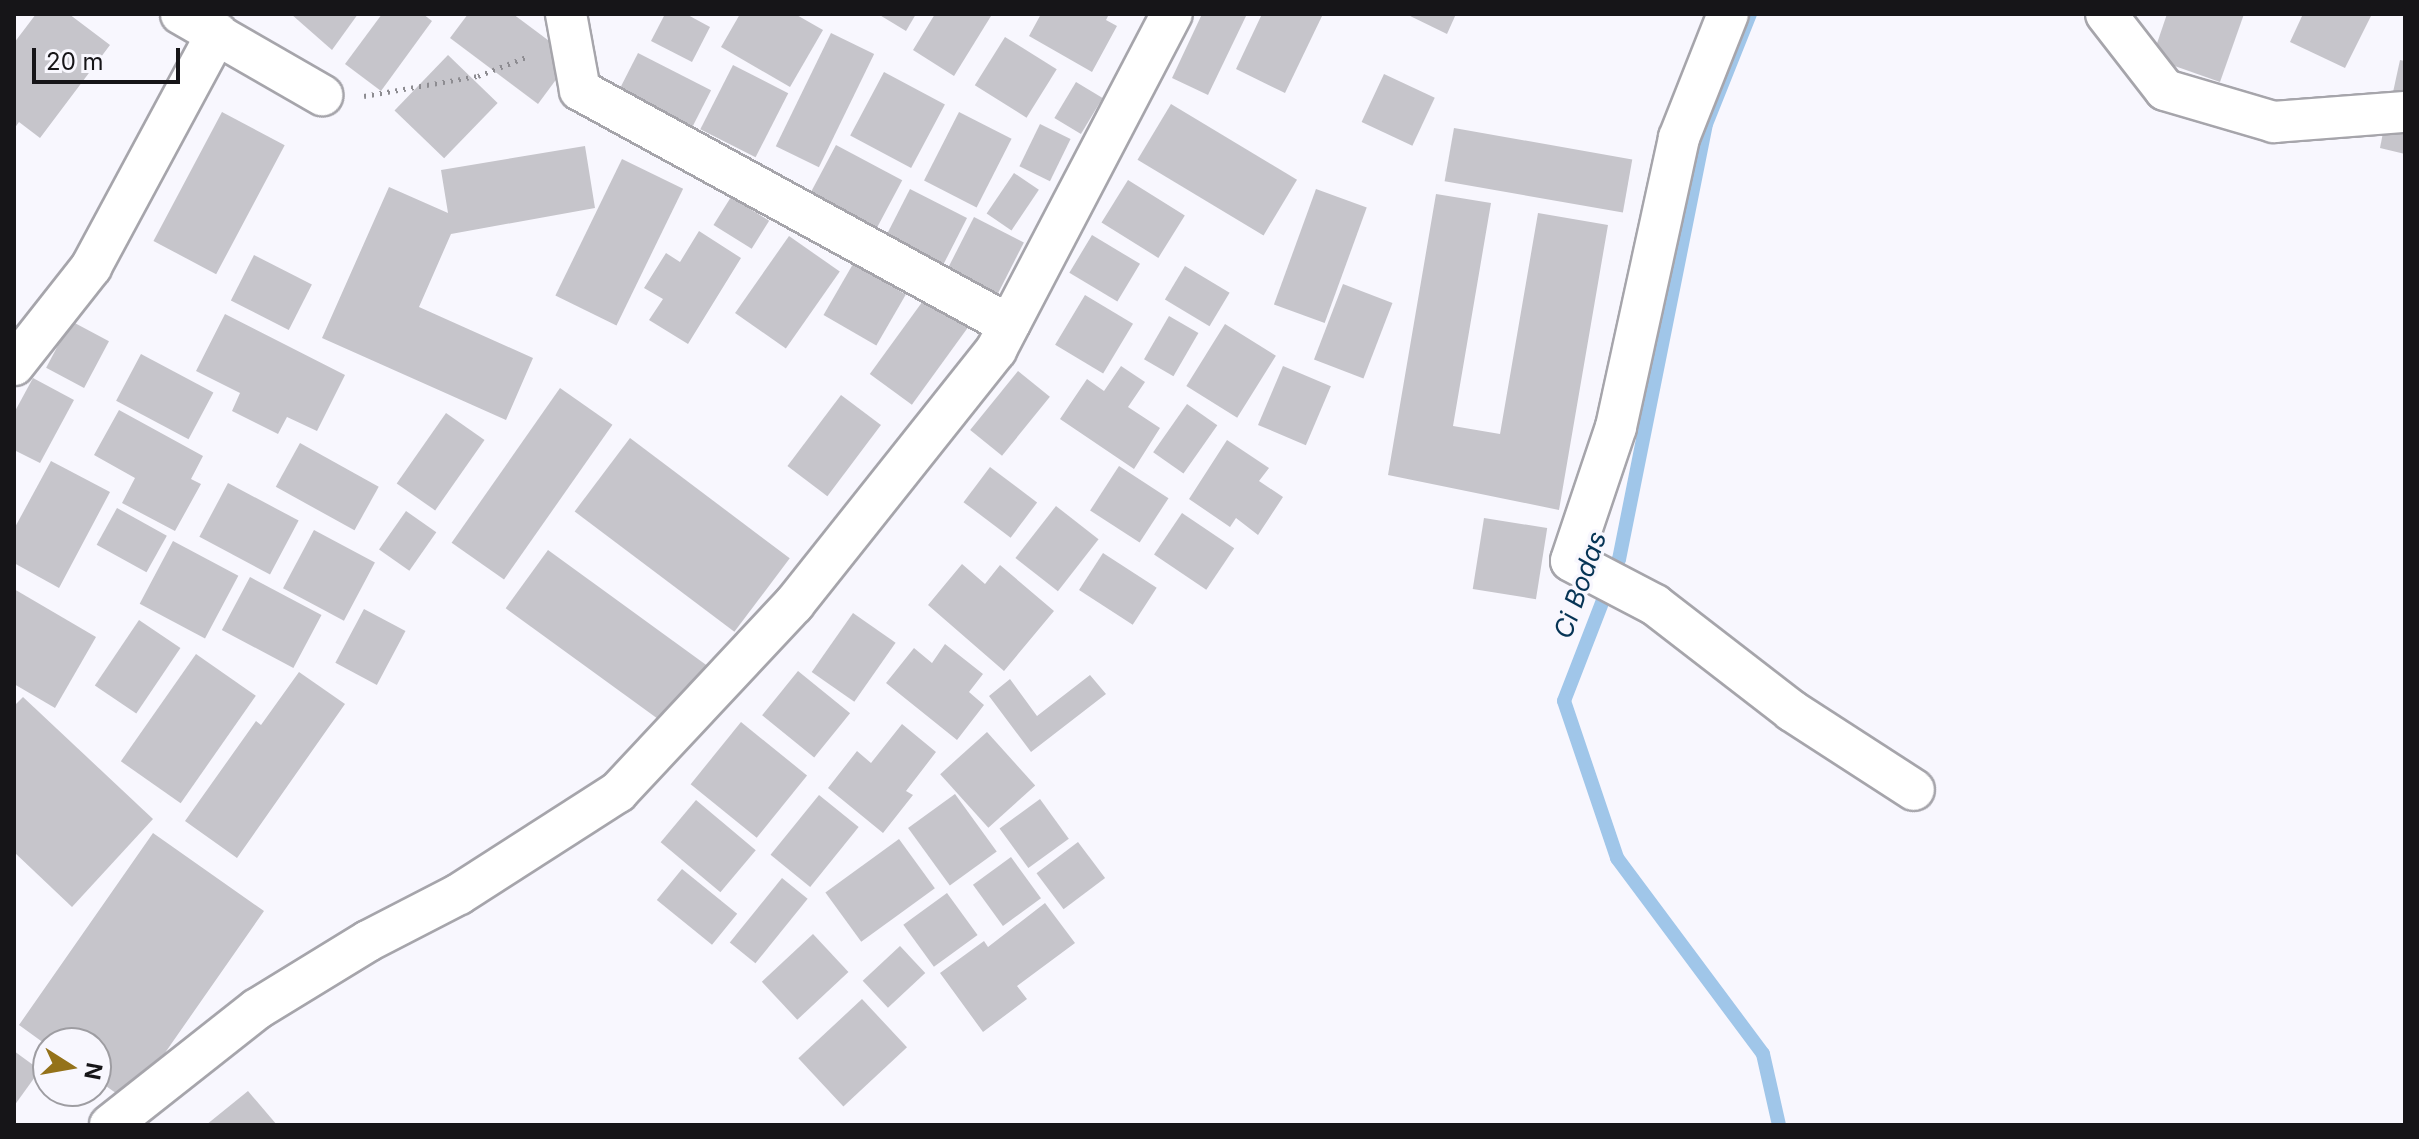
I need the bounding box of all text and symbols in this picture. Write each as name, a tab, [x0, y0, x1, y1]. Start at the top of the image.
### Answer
scale bar	[36, 32, 184, 82]
text: 20 m	[46, 47, 104, 76]
water label: Ci Bodas	[1547, 528, 1613, 642]
north arrow	[32, 1027, 112, 1107]
text: N	[79, 1060, 108, 1082]

